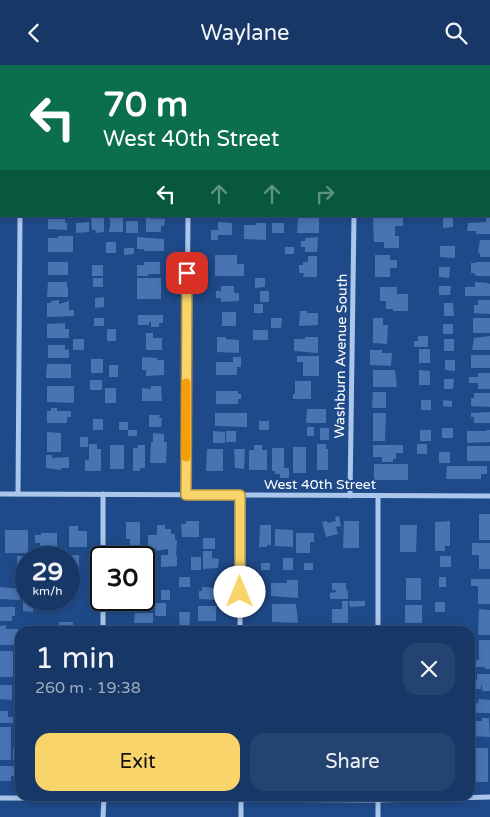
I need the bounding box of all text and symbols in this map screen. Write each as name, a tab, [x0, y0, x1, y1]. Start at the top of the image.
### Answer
icon: back	[20, 19, 48, 47]
icon: search	[442, 19, 470, 47]
text: Waylane	[200, 20, 290, 46]
text: 70 m	[103, 84, 188, 126]
icon: left	[20, 85, 85, 150]
text: West 40th Street	[103, 126, 279, 152]
icon: left	[152, 180, 180, 208]
icon: ahead	[205, 180, 233, 208]
icon: ahead	[258, 180, 286, 208]
icon: right	[311, 180, 339, 208]
pin	[166, 252, 208, 294]
icon: arrive	[173, 259, 201, 287]
street label: Washburn Avenue South	[331, 273, 351, 439]
street label: West 40th Street	[264, 476, 377, 493]
speed limit sign: 30	[90, 546, 155, 611]
text: 29	[32, 557, 63, 587]
position arrow	[213, 565, 265, 617]
text: km/h	[32, 584, 63, 598]
text: 1 min	[35, 640, 115, 677]
button: close	[403, 643, 455, 695]
text: 260 m · 19:38	[35, 678, 141, 698]
button: Exit	[35, 733, 240, 791]
button: Share	[250, 733, 455, 791]

